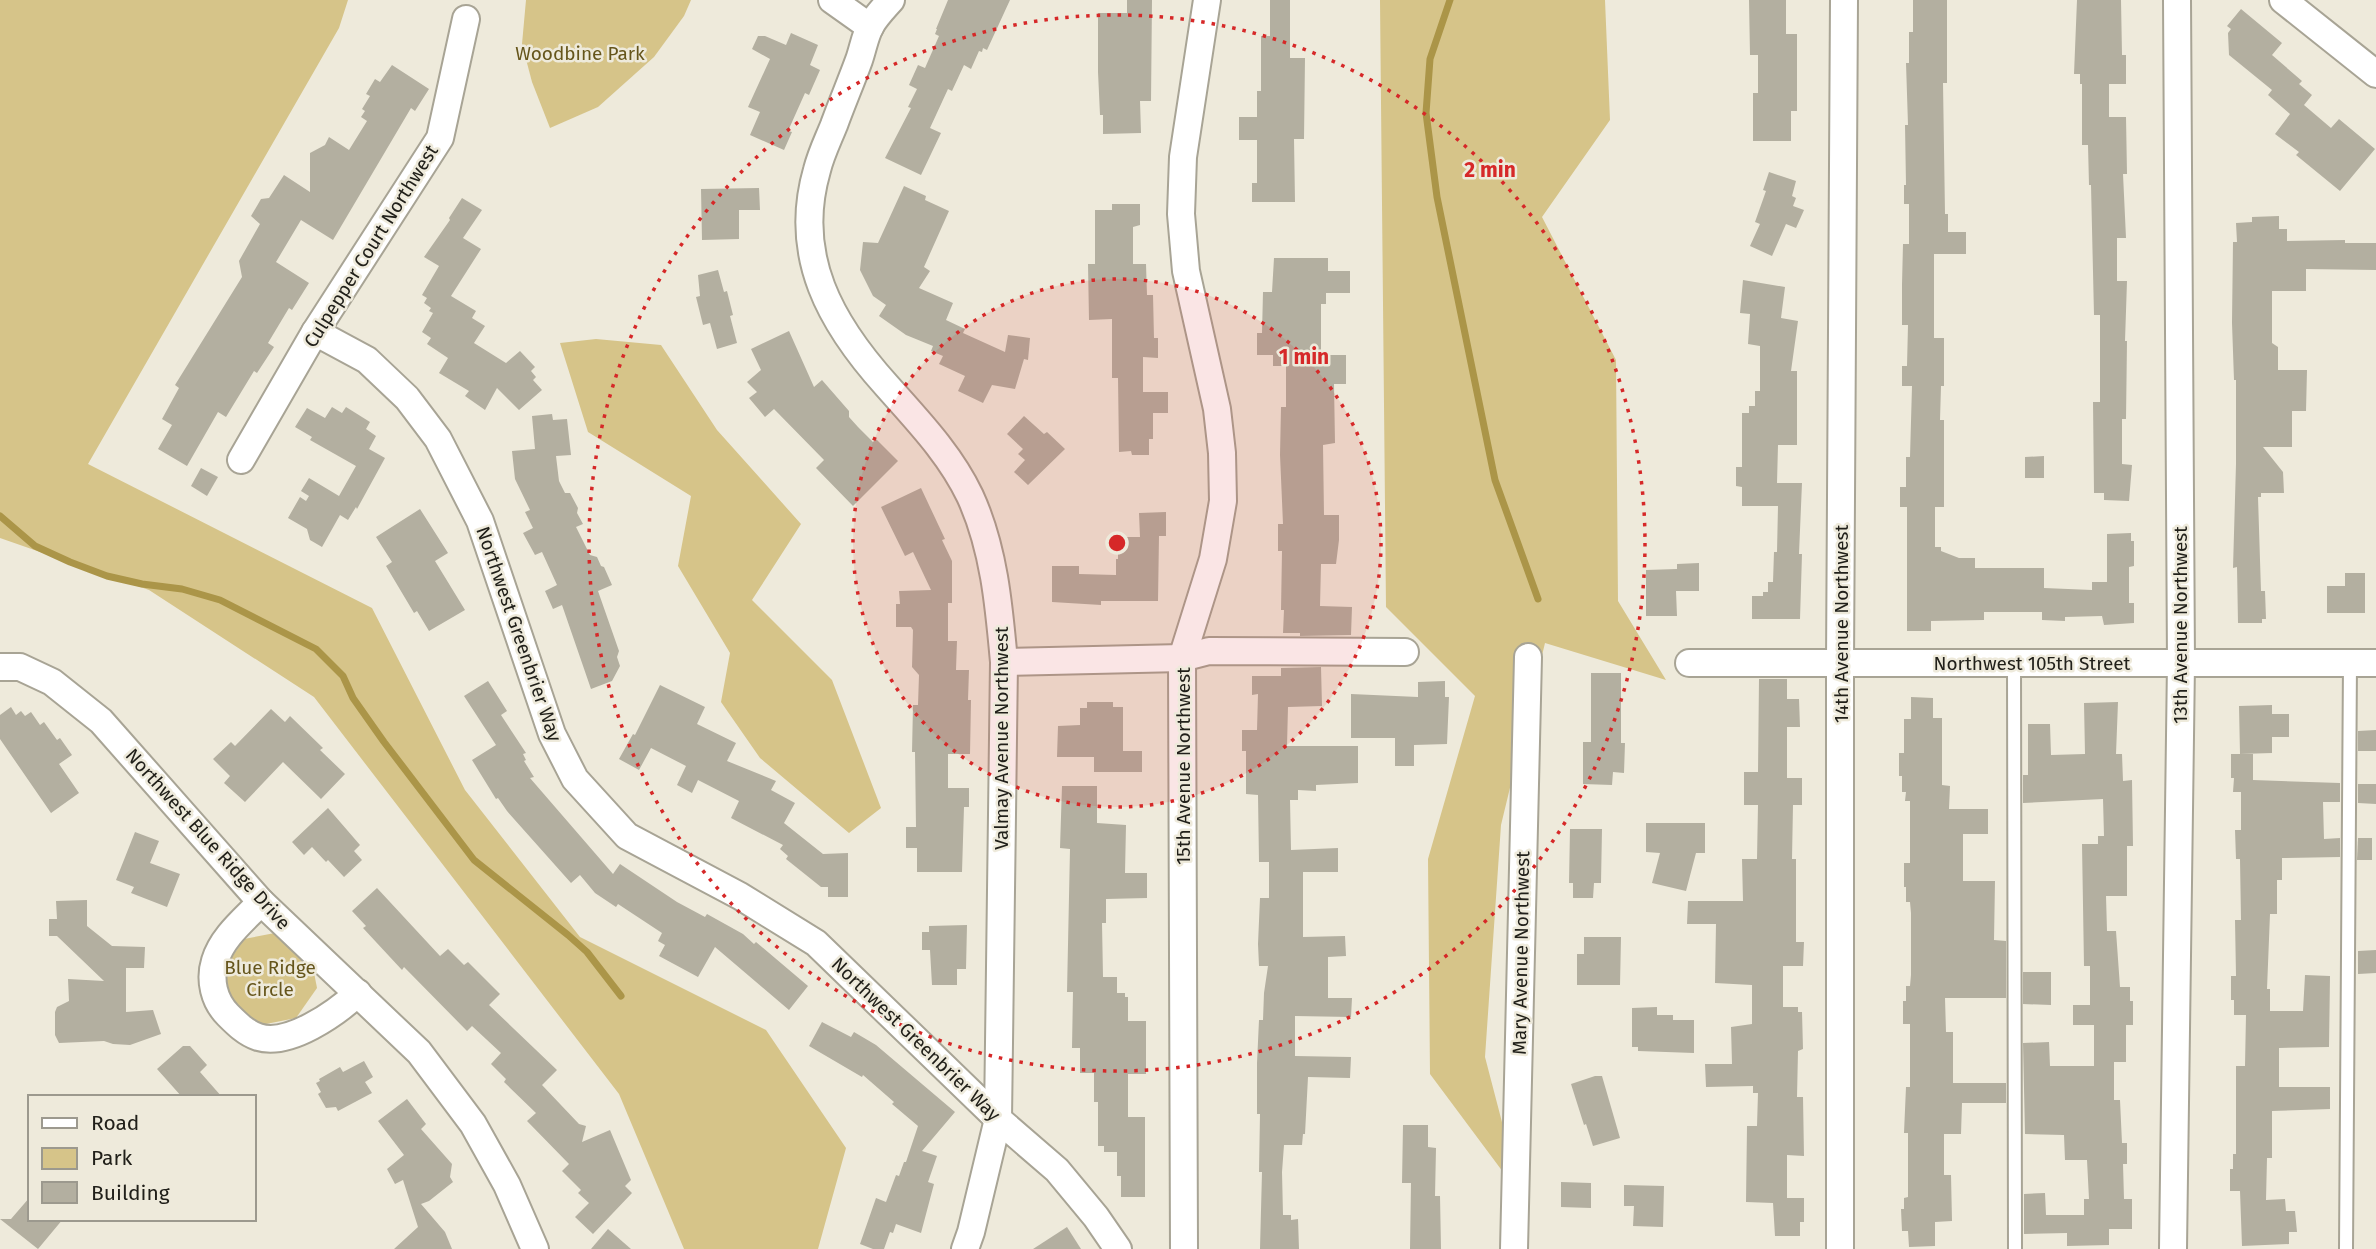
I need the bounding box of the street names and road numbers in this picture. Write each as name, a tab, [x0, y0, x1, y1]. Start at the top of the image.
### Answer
street label: Culpepper Court Northwest	[299, 140, 443, 352]
street label: Northwest Greenbrier Way	[471, 523, 567, 745]
street label: 14th Avenue Northwest	[1830, 525, 1853, 723]
street label: 13th Avenue Northwest	[2169, 526, 2192, 724]
street label: Valmay Avenue Northwest	[990, 626, 1013, 850]
street label: Northwest 105th Street	[1934, 652, 2131, 675]
street label: 15th Avenue Northwest	[1172, 667, 1195, 865]
street label: Northwest Blue Ridge Drive	[121, 744, 295, 934]
street label: Mary Avenue Northwest	[1508, 851, 1534, 1055]
street label: Northwest Greenbrier Way	[827, 952, 1006, 1126]

